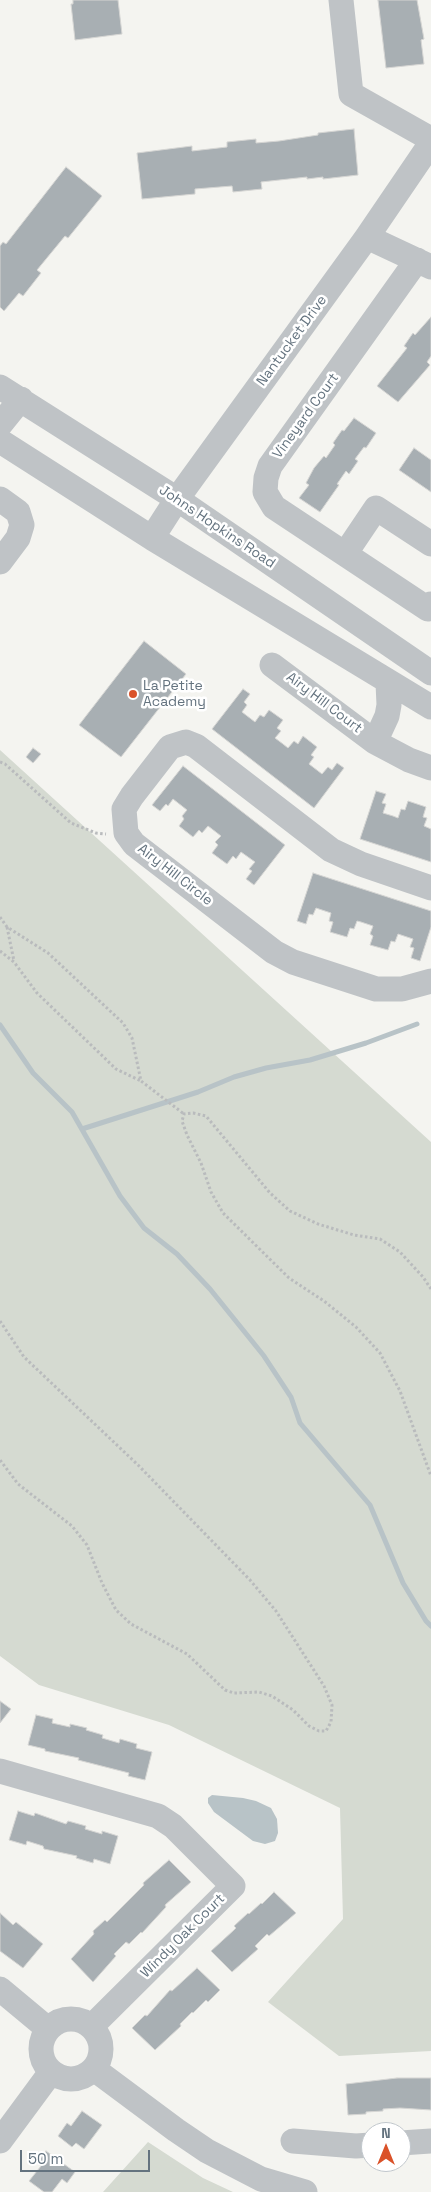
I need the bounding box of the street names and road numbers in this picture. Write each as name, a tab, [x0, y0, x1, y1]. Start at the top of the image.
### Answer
street label: Nantucket Drive	[254, 292, 330, 390]
street label: Vineyard Court	[269, 370, 343, 462]
street label: Johns Hopkins Road	[156, 482, 278, 572]
street label: Airy Hill Court	[283, 669, 365, 737]
street label: Airy Hill Circle	[134, 841, 216, 909]
street label: Windy Oak Court	[137, 1890, 229, 1982]

